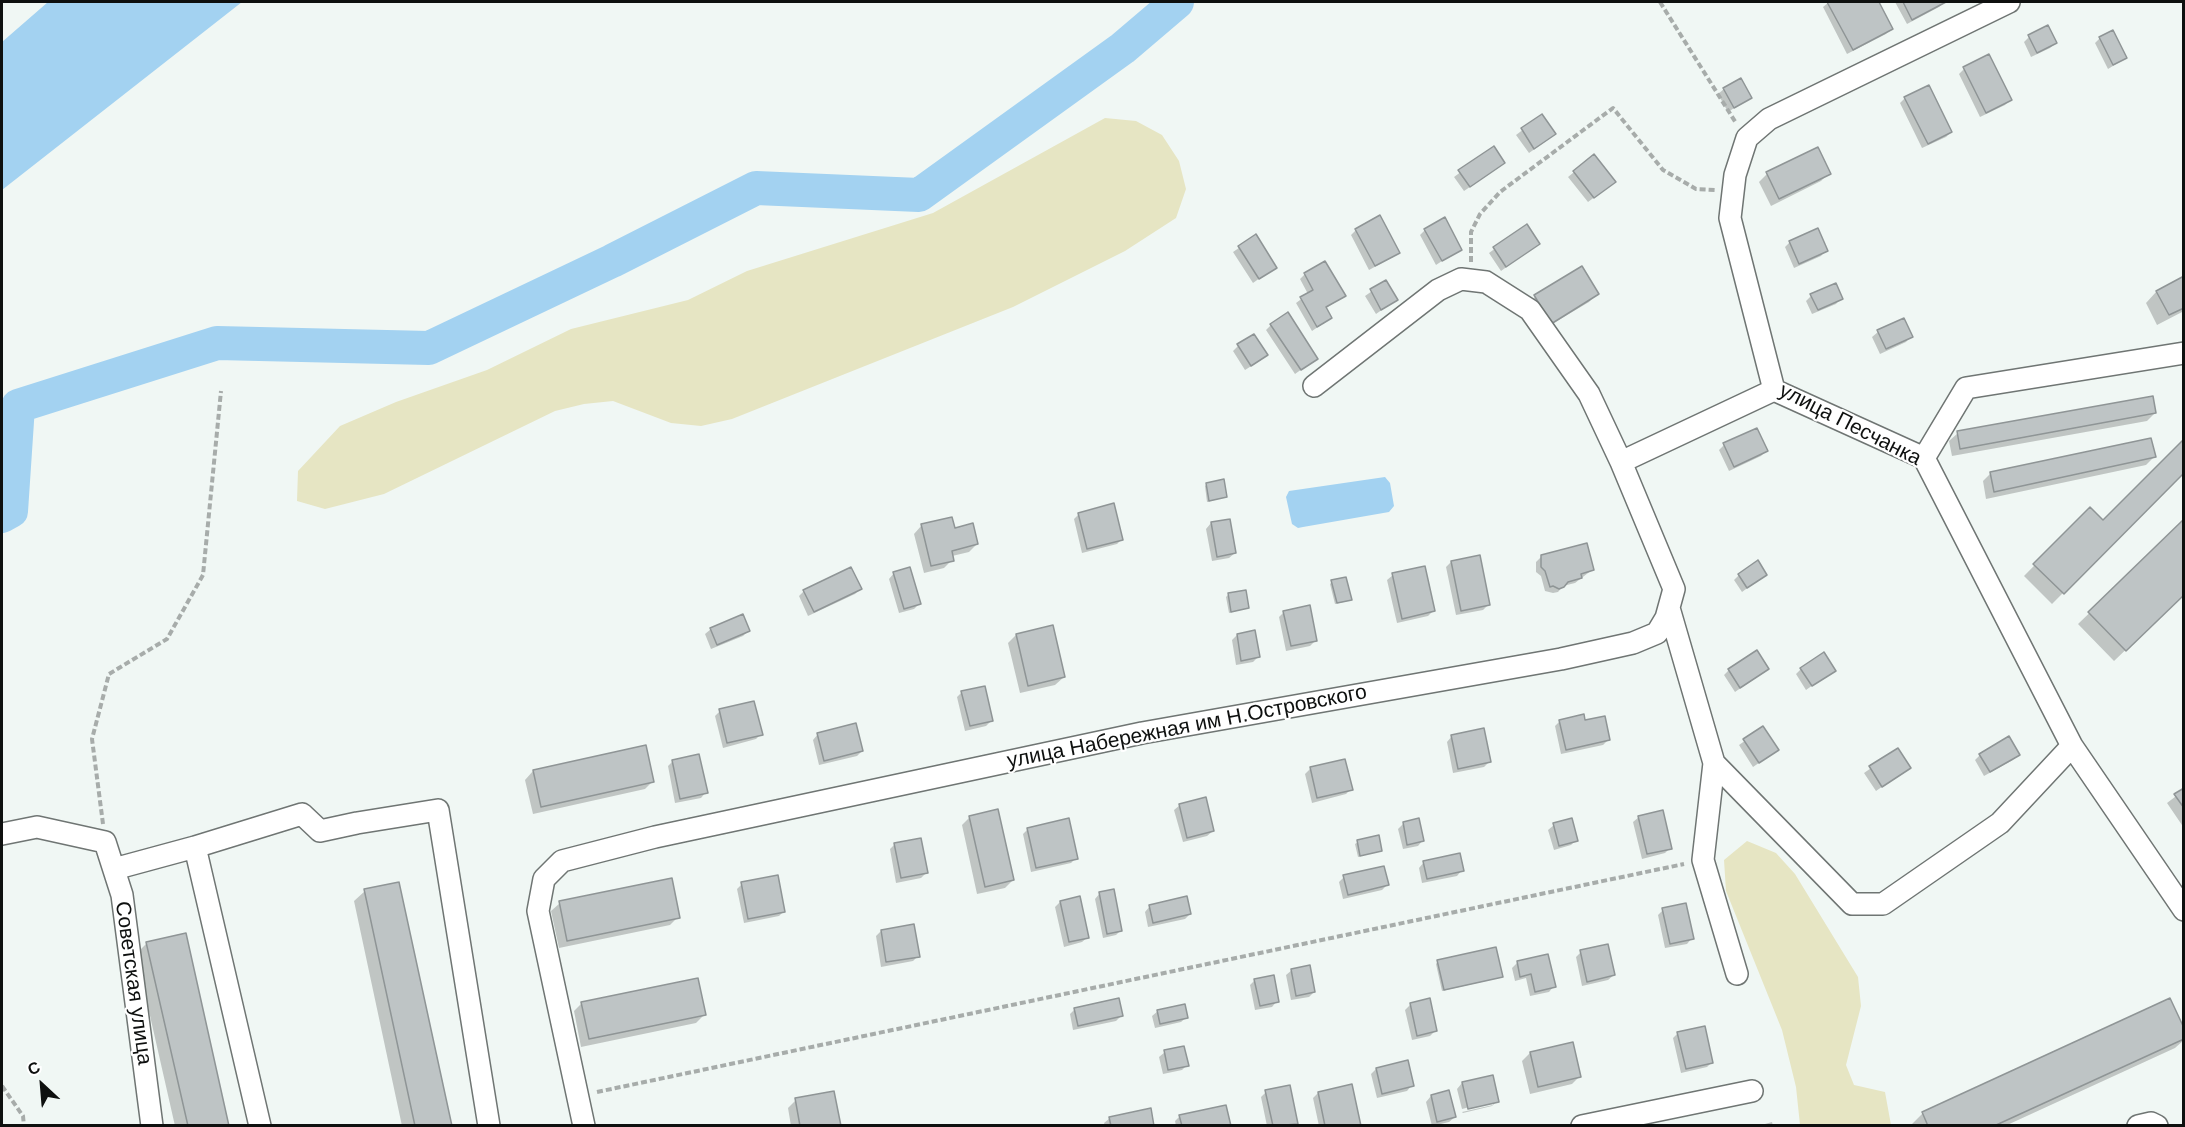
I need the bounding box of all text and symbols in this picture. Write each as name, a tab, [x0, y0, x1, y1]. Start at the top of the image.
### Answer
street label: улица Песчанка	[1775, 378, 1925, 472]
street label: улица Набережная им Н.Островского	[1005, 680, 1369, 774]
street label: Советская улица	[109, 900, 157, 1066]
north arrow	[12, 1055, 72, 1115]
text: С	[25, 1058, 43, 1079]

